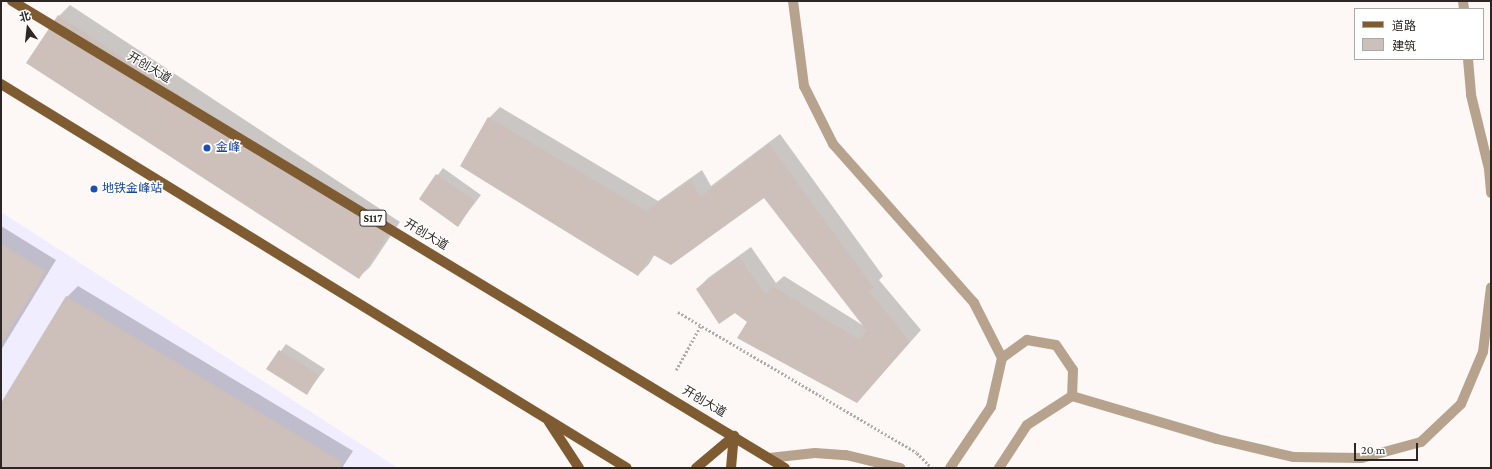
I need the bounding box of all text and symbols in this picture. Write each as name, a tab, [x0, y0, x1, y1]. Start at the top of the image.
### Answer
north arrow	[8, 8, 48, 48]
legend	[1354, 8, 1484, 60]
text: 北	[18, 9, 32, 24]
text: 道路	[1392, 19, 1416, 33]
text: 建筑	[1392, 39, 1416, 53]
street label: 开创大道	[125, 49, 173, 87]
place label: 金峰	[216, 141, 240, 155]
marker: 金峰	[201, 142, 213, 154]
place label: 地铁金峰站	[102, 182, 162, 196]
marker: 地铁金峰站	[89, 184, 99, 194]
road number: S117	[359, 209, 387, 227]
street label: 开创大道	[402, 216, 450, 254]
street label: 开创大道	[680, 383, 728, 421]
scale bar	[1356, 435, 1420, 461]
text: 20 m	[1361, 443, 1385, 457]

